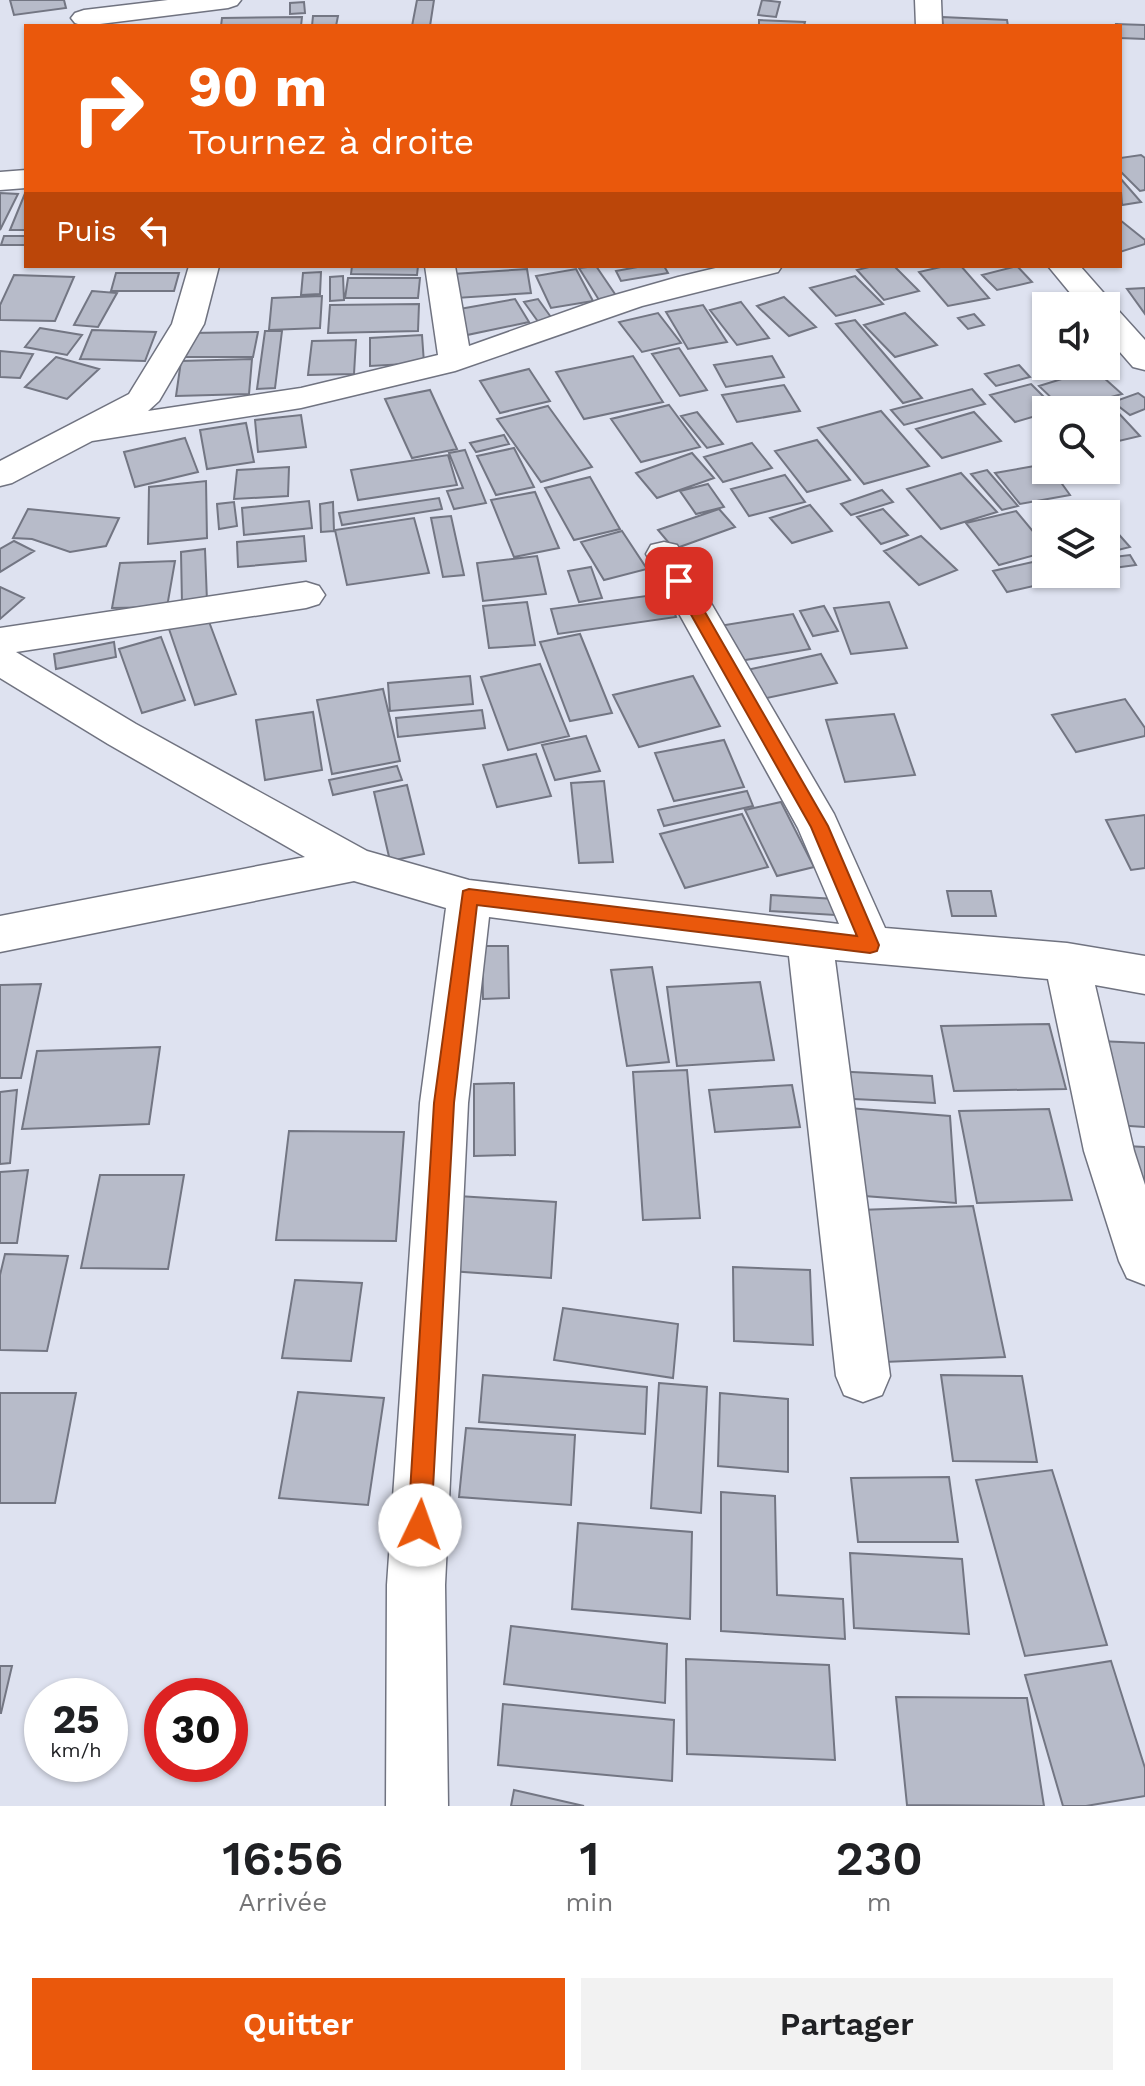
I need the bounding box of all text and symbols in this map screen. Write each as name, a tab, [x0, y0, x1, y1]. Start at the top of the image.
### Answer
text: 90 m	[188, 54, 327, 120]
icon: right	[56, 56, 160, 160]
text: Tournez à droite	[188, 121, 474, 163]
icon: left	[133, 208, 177, 252]
text: Puis	[56, 213, 117, 248]
map controls	[1032, 292, 1120, 588]
button: sound	[1032, 292, 1120, 380]
button: search	[1032, 396, 1120, 484]
button: layers	[1032, 500, 1120, 588]
pin	[645, 547, 713, 615]
icon: arrive	[657, 559, 701, 603]
position arrow	[378, 1483, 462, 1567]
speed limit sign: 30	[144, 1678, 248, 1782]
text: 25	[52, 1696, 100, 1743]
text: km/h	[50, 1738, 102, 1762]
text: 16:56	[222, 1830, 343, 1887]
text: 1	[580, 1830, 599, 1887]
text: 230	[836, 1830, 923, 1887]
text: Arrivée	[238, 1887, 327, 1917]
text: min	[566, 1887, 613, 1917]
text: m	[867, 1887, 892, 1917]
button: Quitter	[32, 1978, 565, 2070]
button: Partager	[581, 1978, 1113, 2070]

